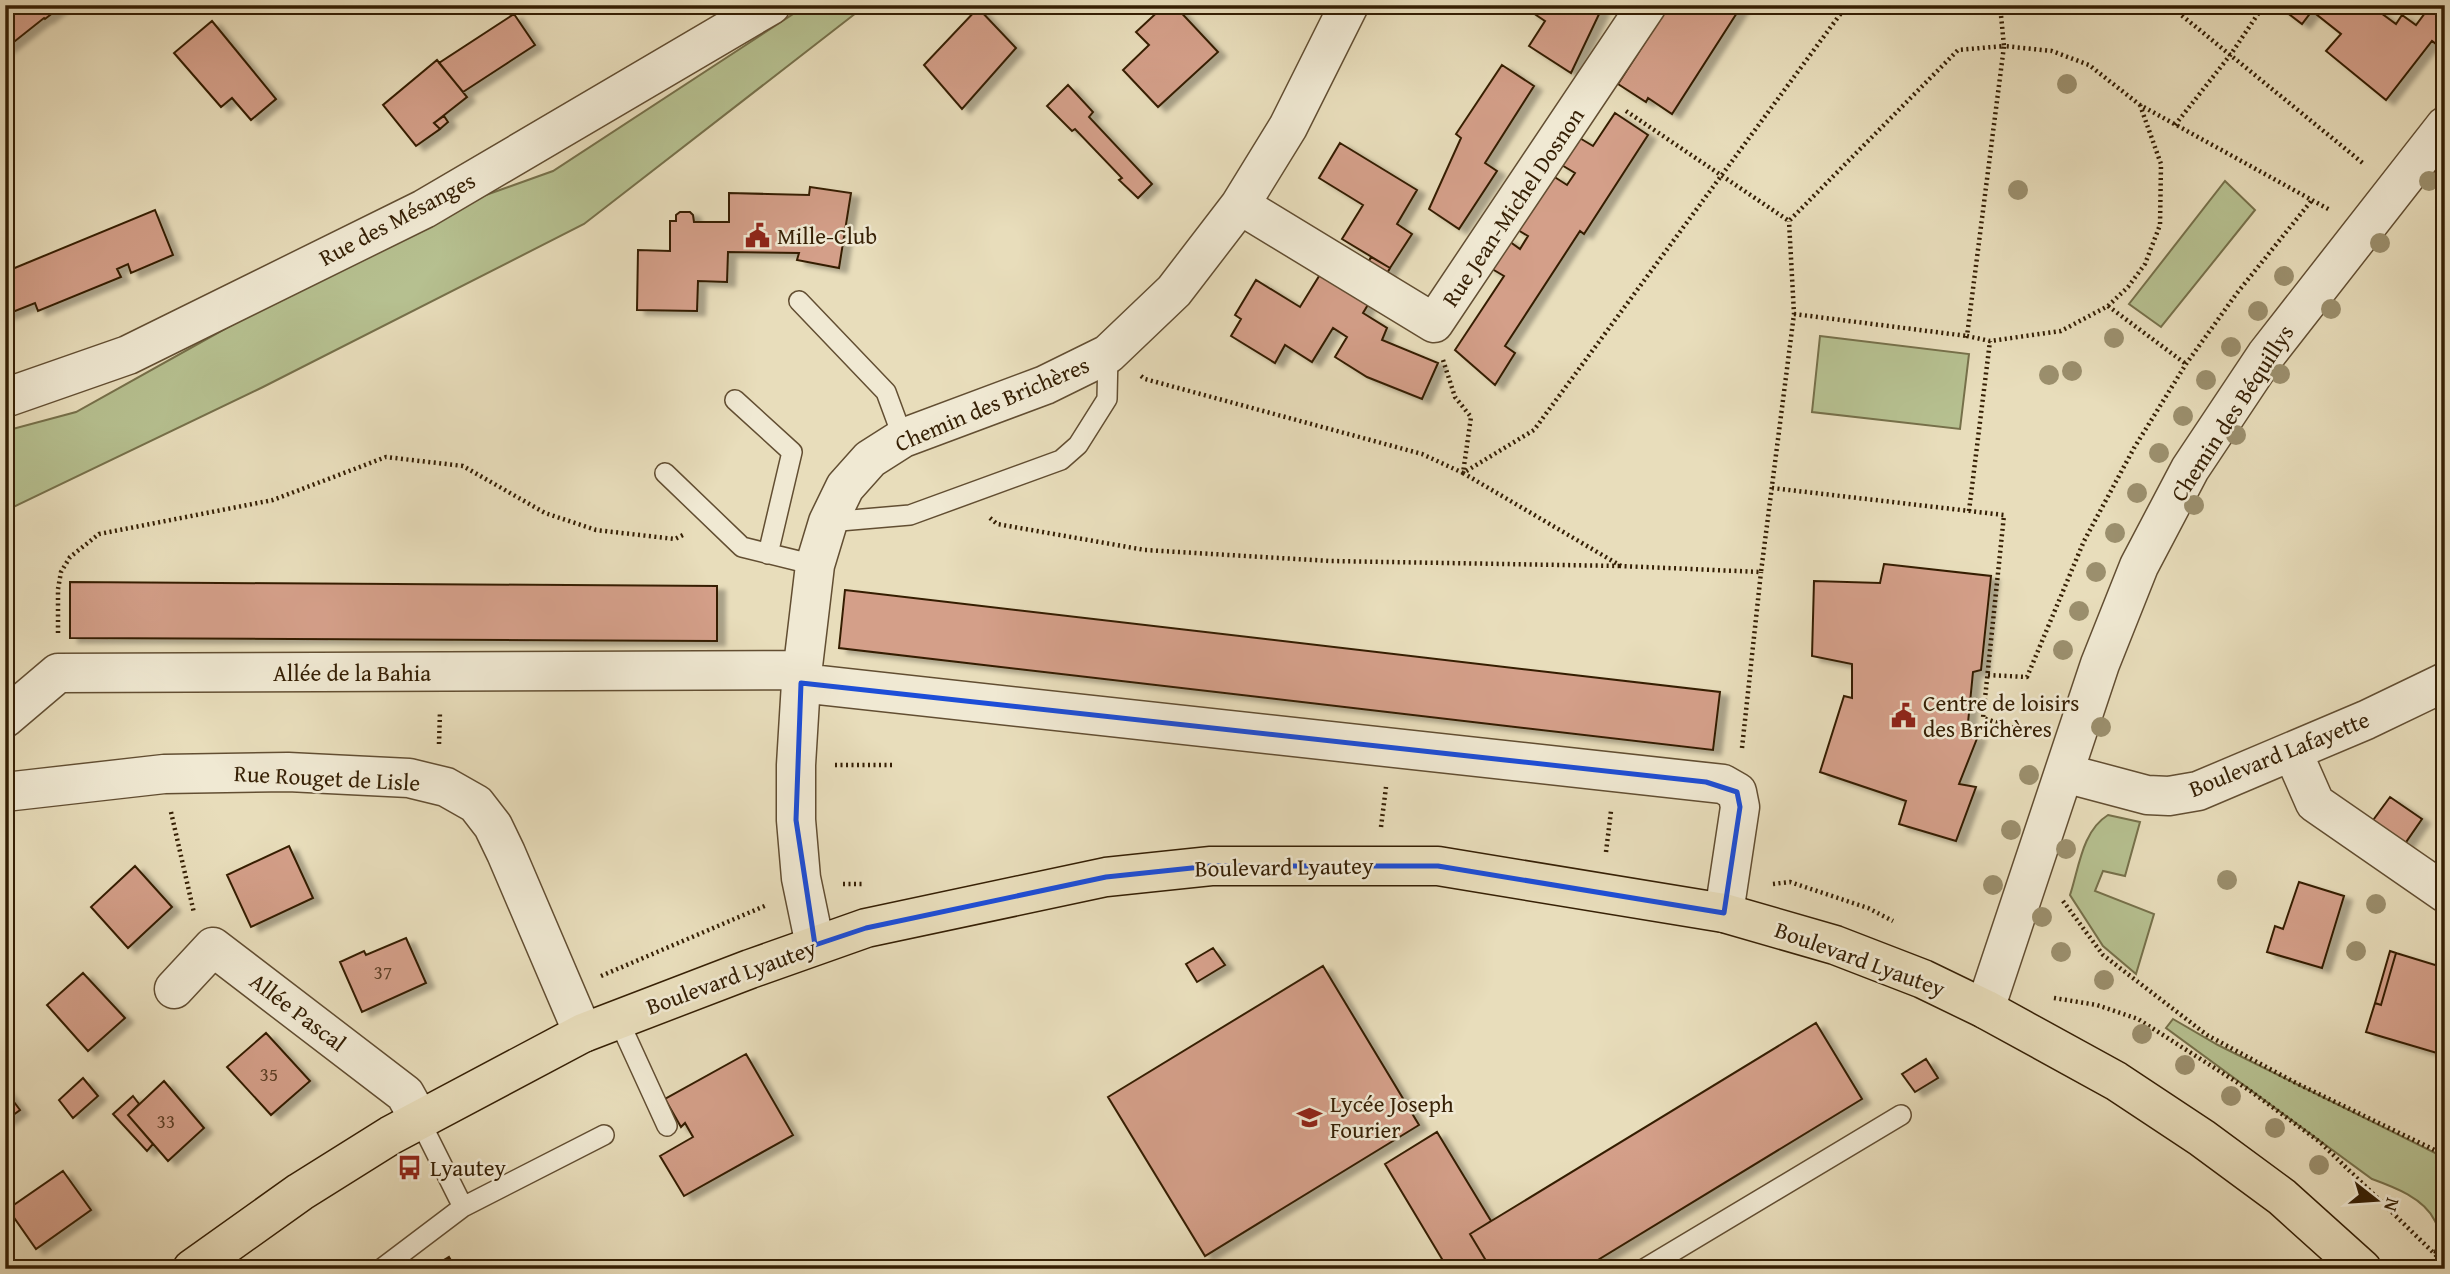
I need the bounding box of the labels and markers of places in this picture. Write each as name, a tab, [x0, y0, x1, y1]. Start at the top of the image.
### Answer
place label: Mille-Club	[777, 219, 877, 252]
public building icon: Mille-Club	[743, 222, 771, 250]
place label: Centre de loisirs des Brichères	[1923, 686, 2079, 745]
public building icon: Centre de loisirs des Brichères	[1889, 702, 1917, 730]
place label: Lycée Joseph Fourier	[1330, 1087, 1454, 1146]
school or university icon: Lycée Joseph Fourier	[1296, 1103, 1324, 1131]
place label: Lyautey	[430, 1151, 507, 1184]
bus stop icon: Lyautey	[396, 1154, 424, 1182]

